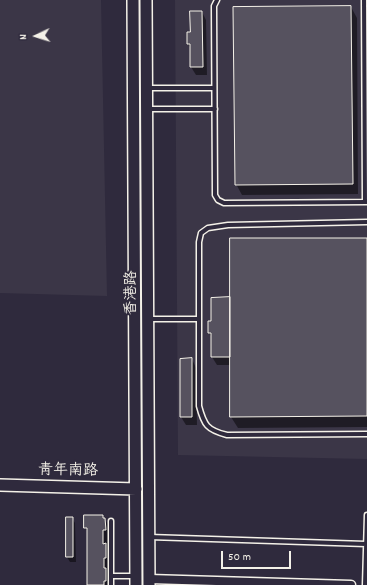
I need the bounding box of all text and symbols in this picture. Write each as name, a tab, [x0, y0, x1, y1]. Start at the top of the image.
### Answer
north arrow	[16, 16, 56, 56]
text: N	[16, 34, 32, 40]
street label: 香港路	[124, 271, 142, 315]
street label: 青年南路	[38, 462, 98, 482]
scale bar	[223, 543, 293, 569]
text: 50 m	[228, 549, 251, 566]

